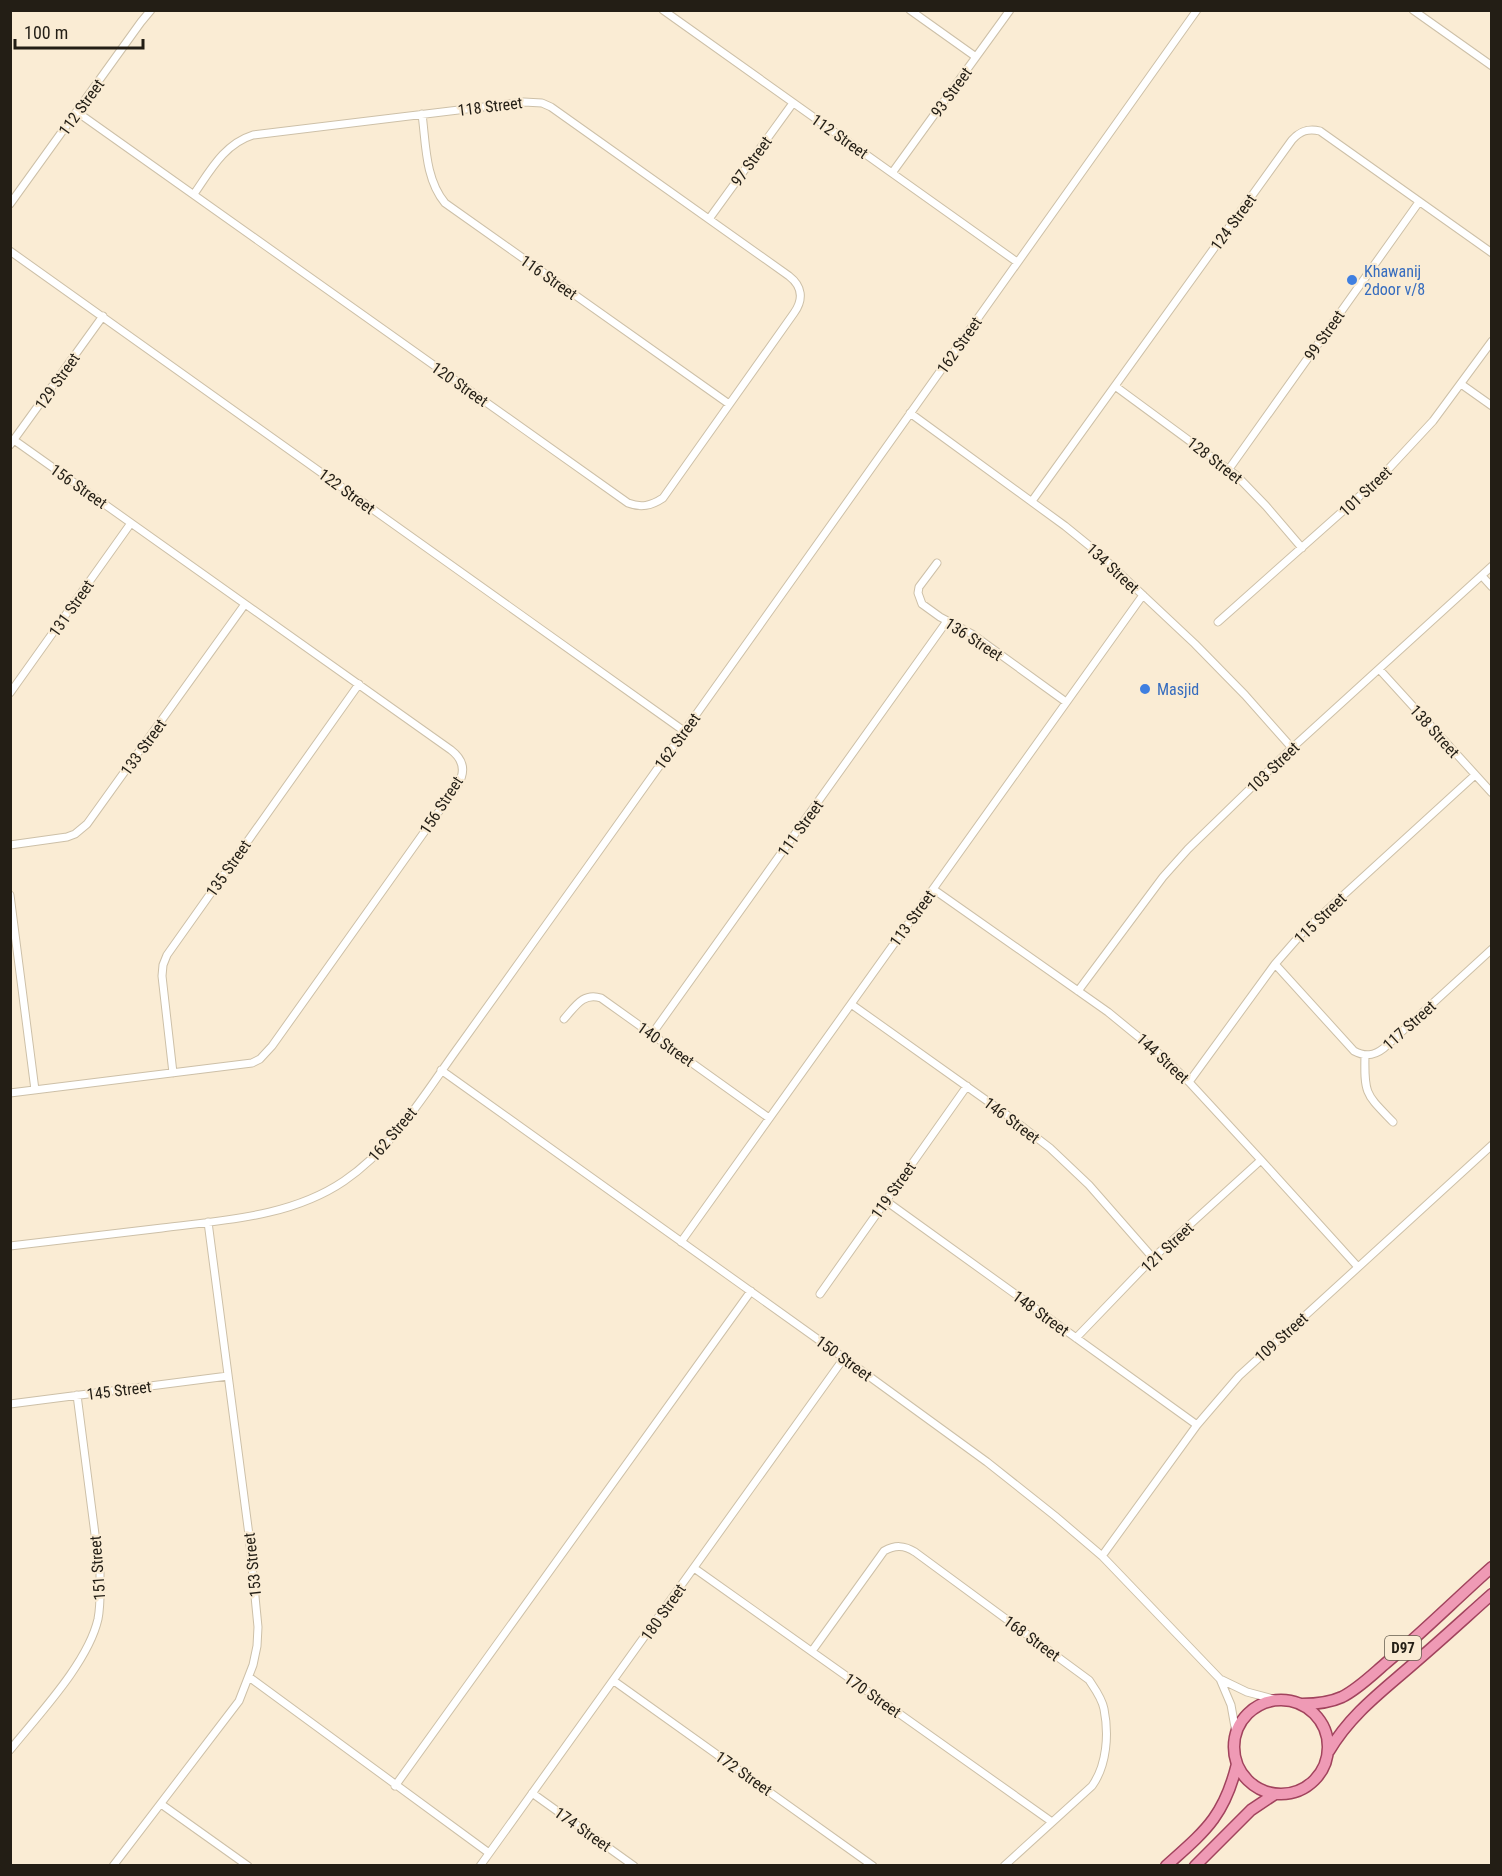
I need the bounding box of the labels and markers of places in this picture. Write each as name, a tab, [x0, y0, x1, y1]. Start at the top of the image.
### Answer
place label: Khawanij 2door v/8	[1364, 262, 1425, 299]
marker: Khawanij 2door v/8	[1345, 273, 1359, 287]
place label: Masjid	[1157, 680, 1199, 699]
marker: Masjid	[1138, 682, 1152, 696]

